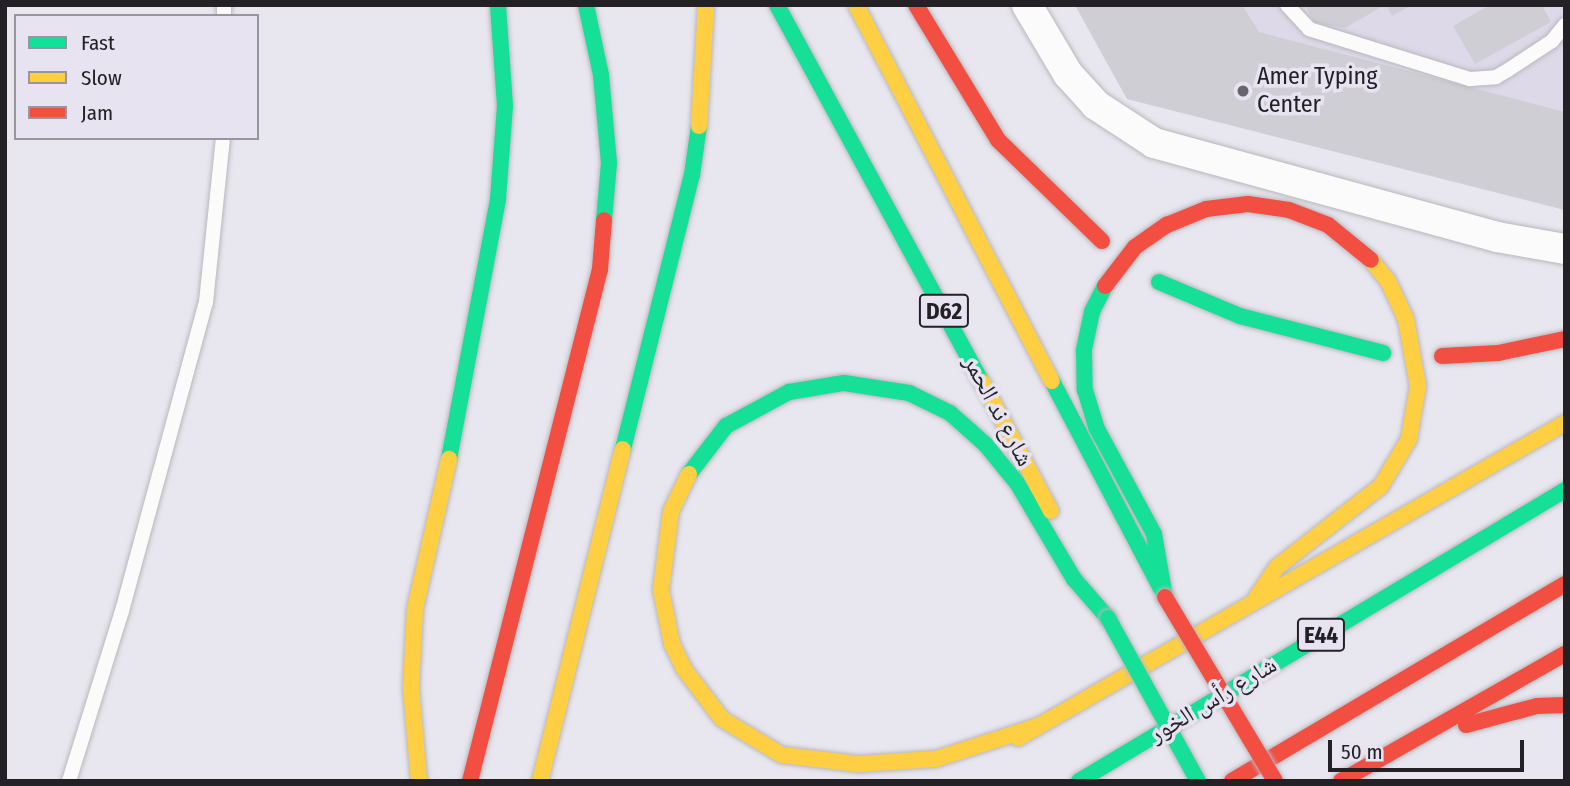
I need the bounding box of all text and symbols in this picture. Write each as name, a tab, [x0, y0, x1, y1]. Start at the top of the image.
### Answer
legend	[14, 14, 259, 140]
text: Fast	[81, 30, 115, 56]
place label: Amer Typing Center	[1257, 63, 1378, 119]
text: Slow	[81, 65, 122, 91]
marker: Amer Typing Center	[1235, 83, 1251, 99]
text: Jam	[81, 100, 113, 126]
road number: D62	[918, 292, 970, 330]
street label: شارع ند الحمر	[957, 351, 1039, 471]
road number: E44	[1296, 615, 1346, 654]
street label: شارع رأس الخور	[1144, 651, 1282, 749]
scale bar	[1332, 726, 1528, 770]
text: 50 m	[1341, 739, 1383, 765]

